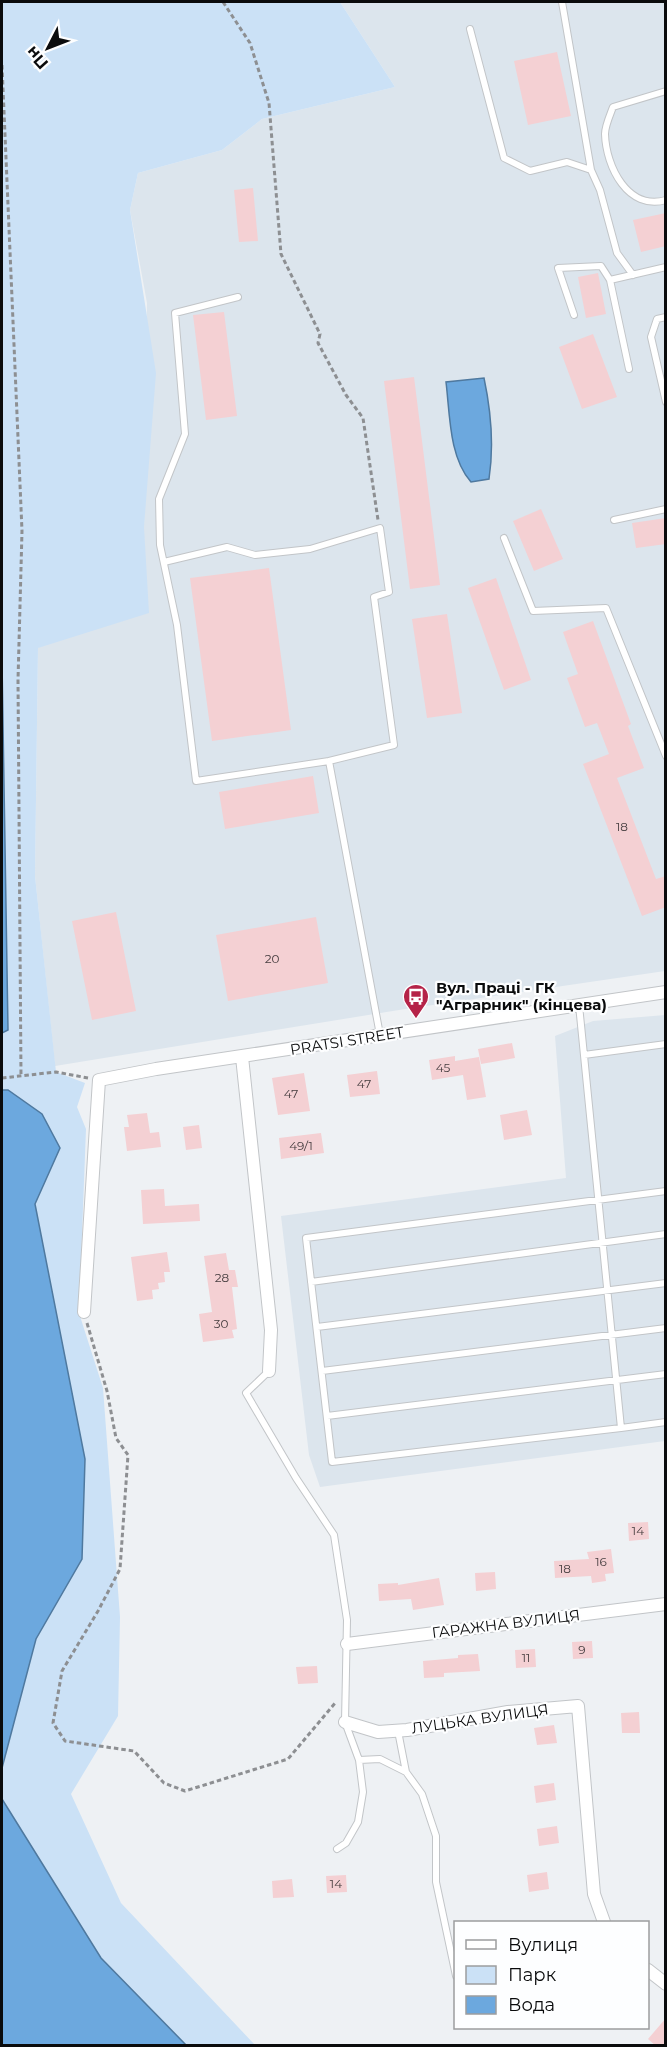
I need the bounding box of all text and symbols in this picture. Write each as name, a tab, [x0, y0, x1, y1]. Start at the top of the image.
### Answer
north arrow	[18, 18, 78, 78]
text: Пн	[22, 42, 52, 73]
house number: 18	[616, 819, 628, 834]
house number: 20	[265, 951, 279, 966]
place label: Вул. Праці - ГК "Аграрник" (кінцева)	[436, 978, 607, 1014]
bus stop icon: Вул. Праці - ГК "Аграрник" (кінцева)	[401, 982, 431, 1020]
street label: PRATSI STREET	[289, 1022, 406, 1059]
house number: 45	[436, 1060, 451, 1075]
house number: 47	[357, 1076, 371, 1091]
house number: 47	[284, 1086, 298, 1101]
house number: 49/1	[289, 1138, 313, 1153]
house number: 28	[215, 1270, 230, 1285]
house number: 30	[214, 1316, 228, 1331]
house number: 14	[632, 1523, 644, 1538]
house number: 16	[595, 1554, 607, 1569]
house number: 18	[559, 1561, 571, 1576]
street label: ГАРАЖНА ВУЛИЦЯ	[431, 1605, 581, 1642]
house number: 9	[578, 1642, 586, 1657]
house number: 11	[522, 1650, 530, 1665]
street label: ЛУЦЬКА ВУЛИЦЯ	[410, 1699, 550, 1738]
house number: 14	[330, 1876, 342, 1891]
legend	[454, 1921, 649, 2029]
text: Вулиця	[508, 1934, 578, 1956]
text: Парк	[508, 1964, 557, 1986]
text: Вода	[508, 1994, 555, 2016]

